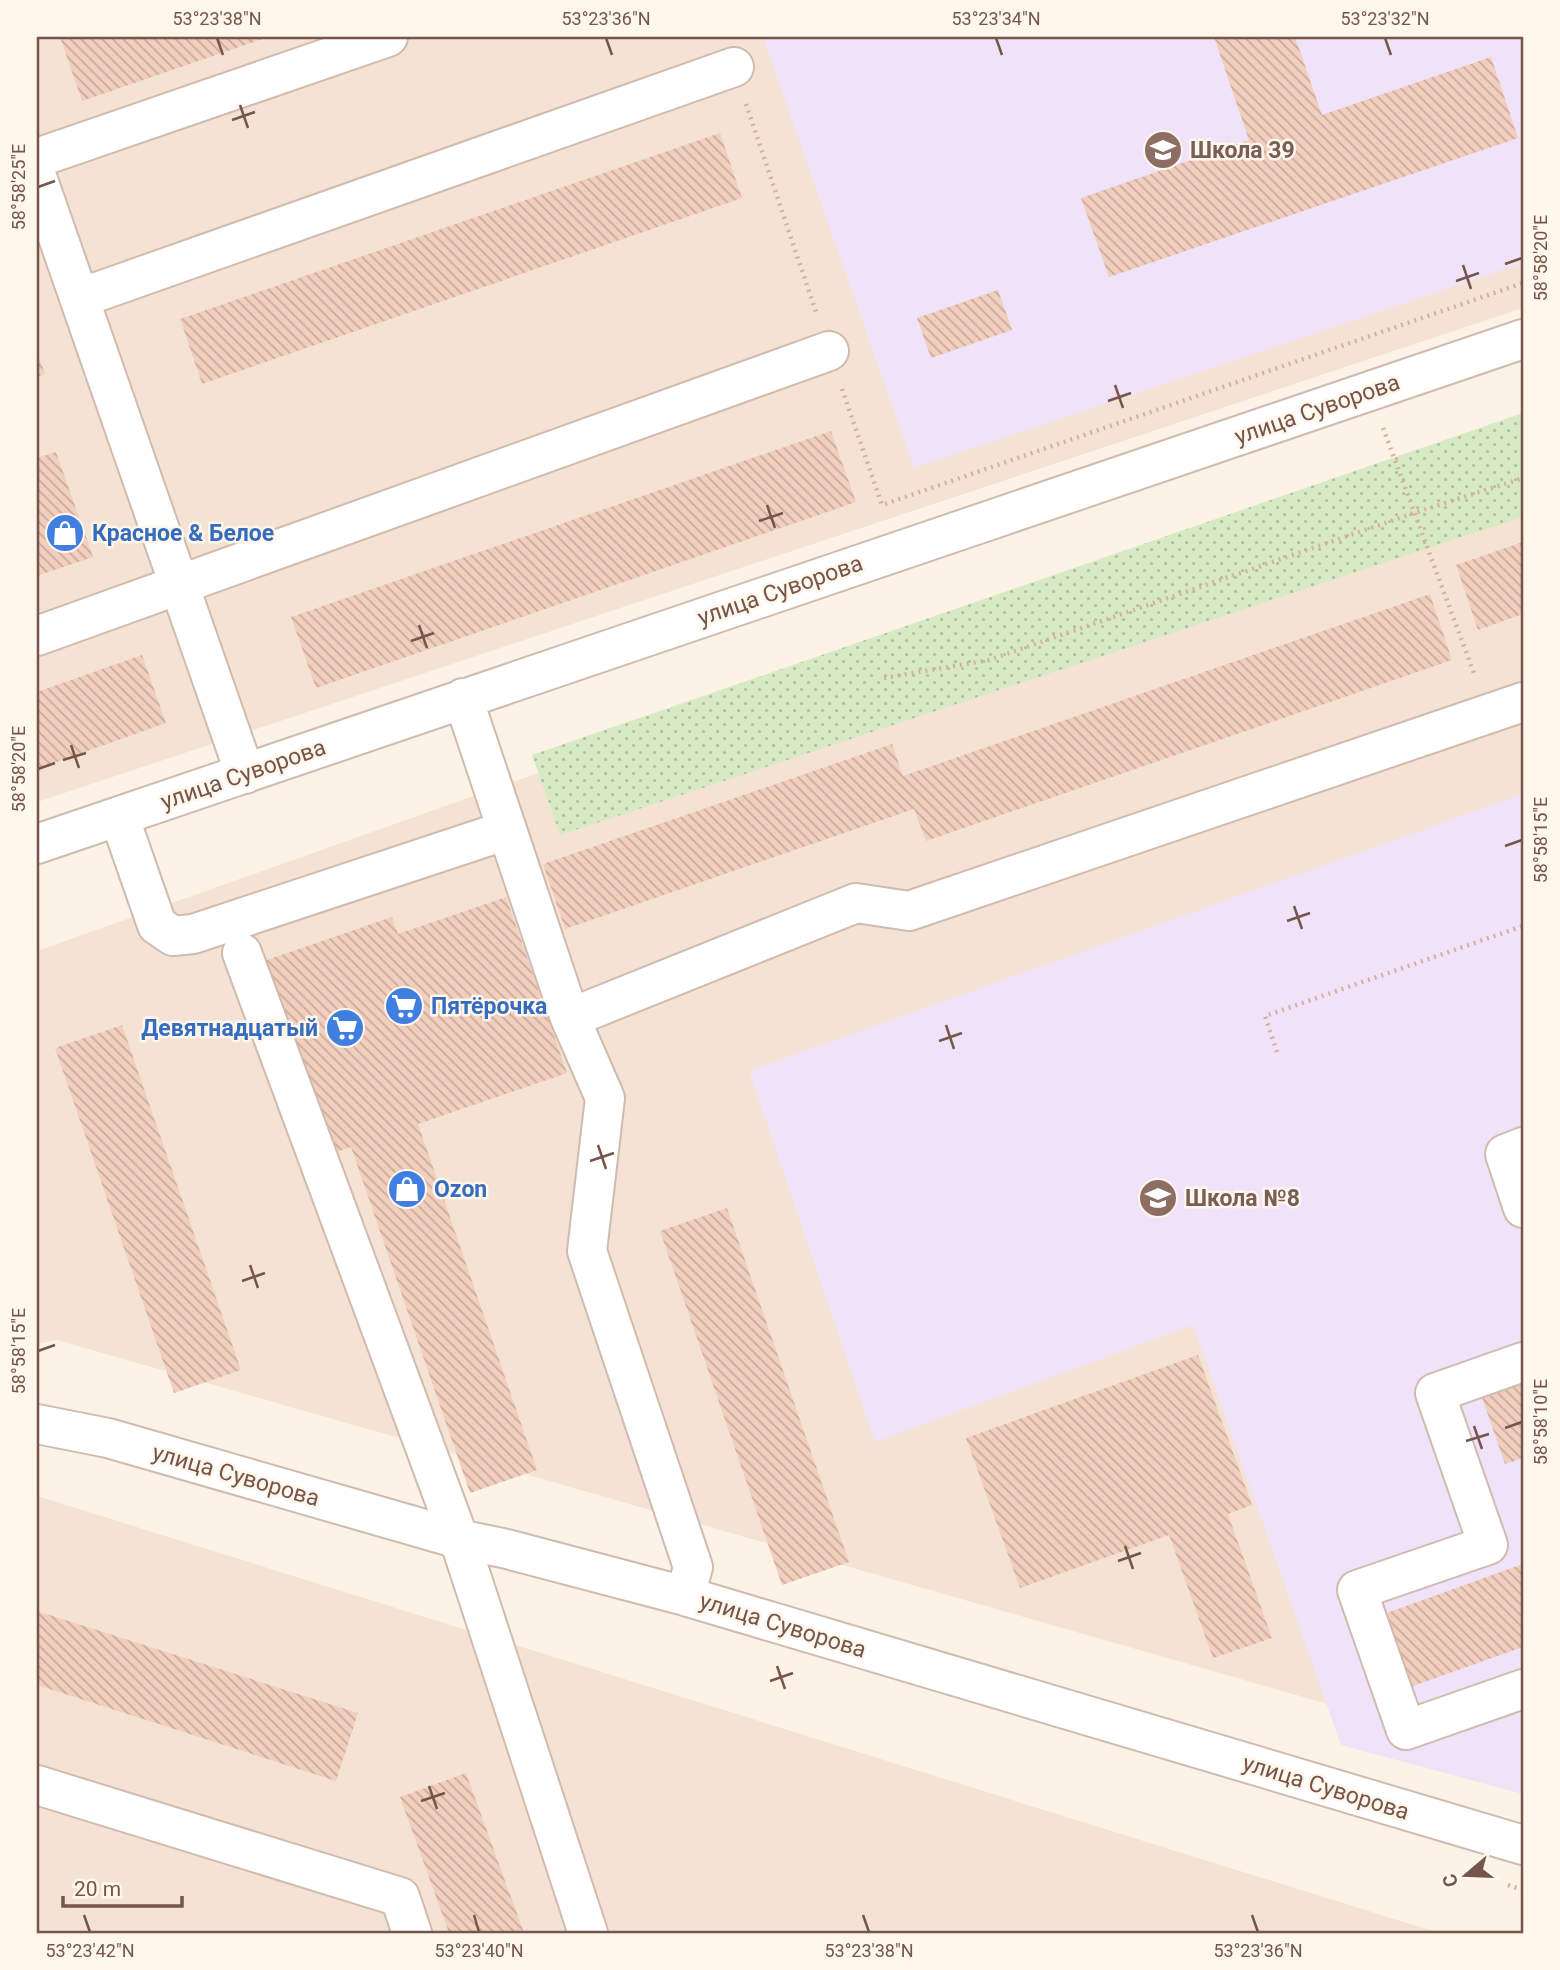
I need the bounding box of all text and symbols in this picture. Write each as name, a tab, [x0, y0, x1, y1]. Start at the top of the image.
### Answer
text: 53°23'38"N	[172, 8, 262, 29]
text: 53°23'36"N	[561, 8, 651, 29]
text: 53°23'34"N	[951, 8, 1041, 29]
text: 53°23'32"N	[1340, 8, 1430, 29]
school or university icon: Школа 39	[1142, 129, 1184, 171]
place label: Школа 39	[1190, 137, 1295, 164]
text: 58°58'25"E	[8, 144, 29, 230]
text: 58°58'20"E	[1530, 215, 1551, 301]
street label: улица Суворова	[1231, 369, 1403, 450]
shop icon: Красное & Белое	[44, 512, 86, 554]
place label: Красное & Белое	[92, 520, 274, 547]
street label: улица Суворова	[694, 550, 866, 631]
text: 58°58'20"E	[8, 726, 29, 812]
street label: улица Суворова	[157, 734, 329, 815]
text: 58°58'15"E	[1530, 797, 1551, 883]
supermarket icon: Пятёрочка	[383, 985, 425, 1027]
place label: Пятёрочка	[431, 993, 547, 1020]
supermarket icon: Девятнадцатый	[324, 1007, 366, 1049]
place label: Девятнадцатый	[141, 1015, 318, 1042]
shop icon: Ozon	[386, 1168, 428, 1210]
place label: Ozon	[434, 1176, 487, 1203]
school or university icon: Школа №8	[1137, 1177, 1179, 1219]
place label: Школа №8	[1185, 1185, 1300, 1212]
text: 58°58'15"E	[8, 1308, 29, 1394]
text: 58°58'10"E	[1530, 1379, 1551, 1465]
street label: улица Суворова	[149, 1439, 323, 1512]
street label: улица Суворова	[696, 1587, 869, 1664]
street label: улица Суворова	[1239, 1749, 1412, 1826]
north arrow	[1430, 1840, 1500, 1910]
scale bar	[63, 1865, 182, 1909]
text: С	[1438, 1871, 1463, 1890]
text: 20 m	[74, 1877, 121, 1901]
text: 53°23'42"N	[45, 1940, 135, 1961]
text: 53°23'40"N	[434, 1940, 524, 1961]
text: 53°23'38"N	[824, 1940, 914, 1961]
text: 53°23'36"N	[1213, 1940, 1303, 1961]

